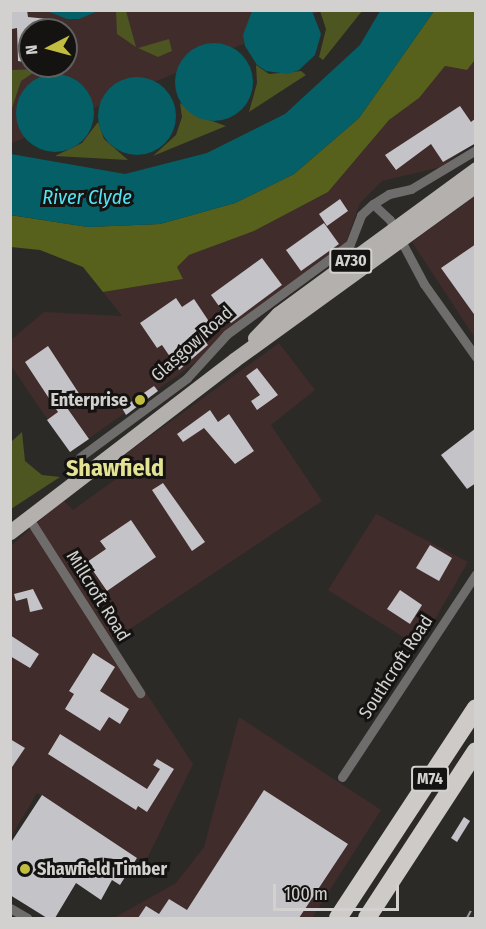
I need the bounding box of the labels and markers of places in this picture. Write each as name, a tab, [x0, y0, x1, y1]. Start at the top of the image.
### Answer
place label: Enterprise	[50, 389, 128, 411]
marker: Enterprise	[133, 393, 147, 407]
place label: Shawfield Timber	[37, 858, 167, 880]
marker: Shawfield Timber	[18, 862, 32, 876]

